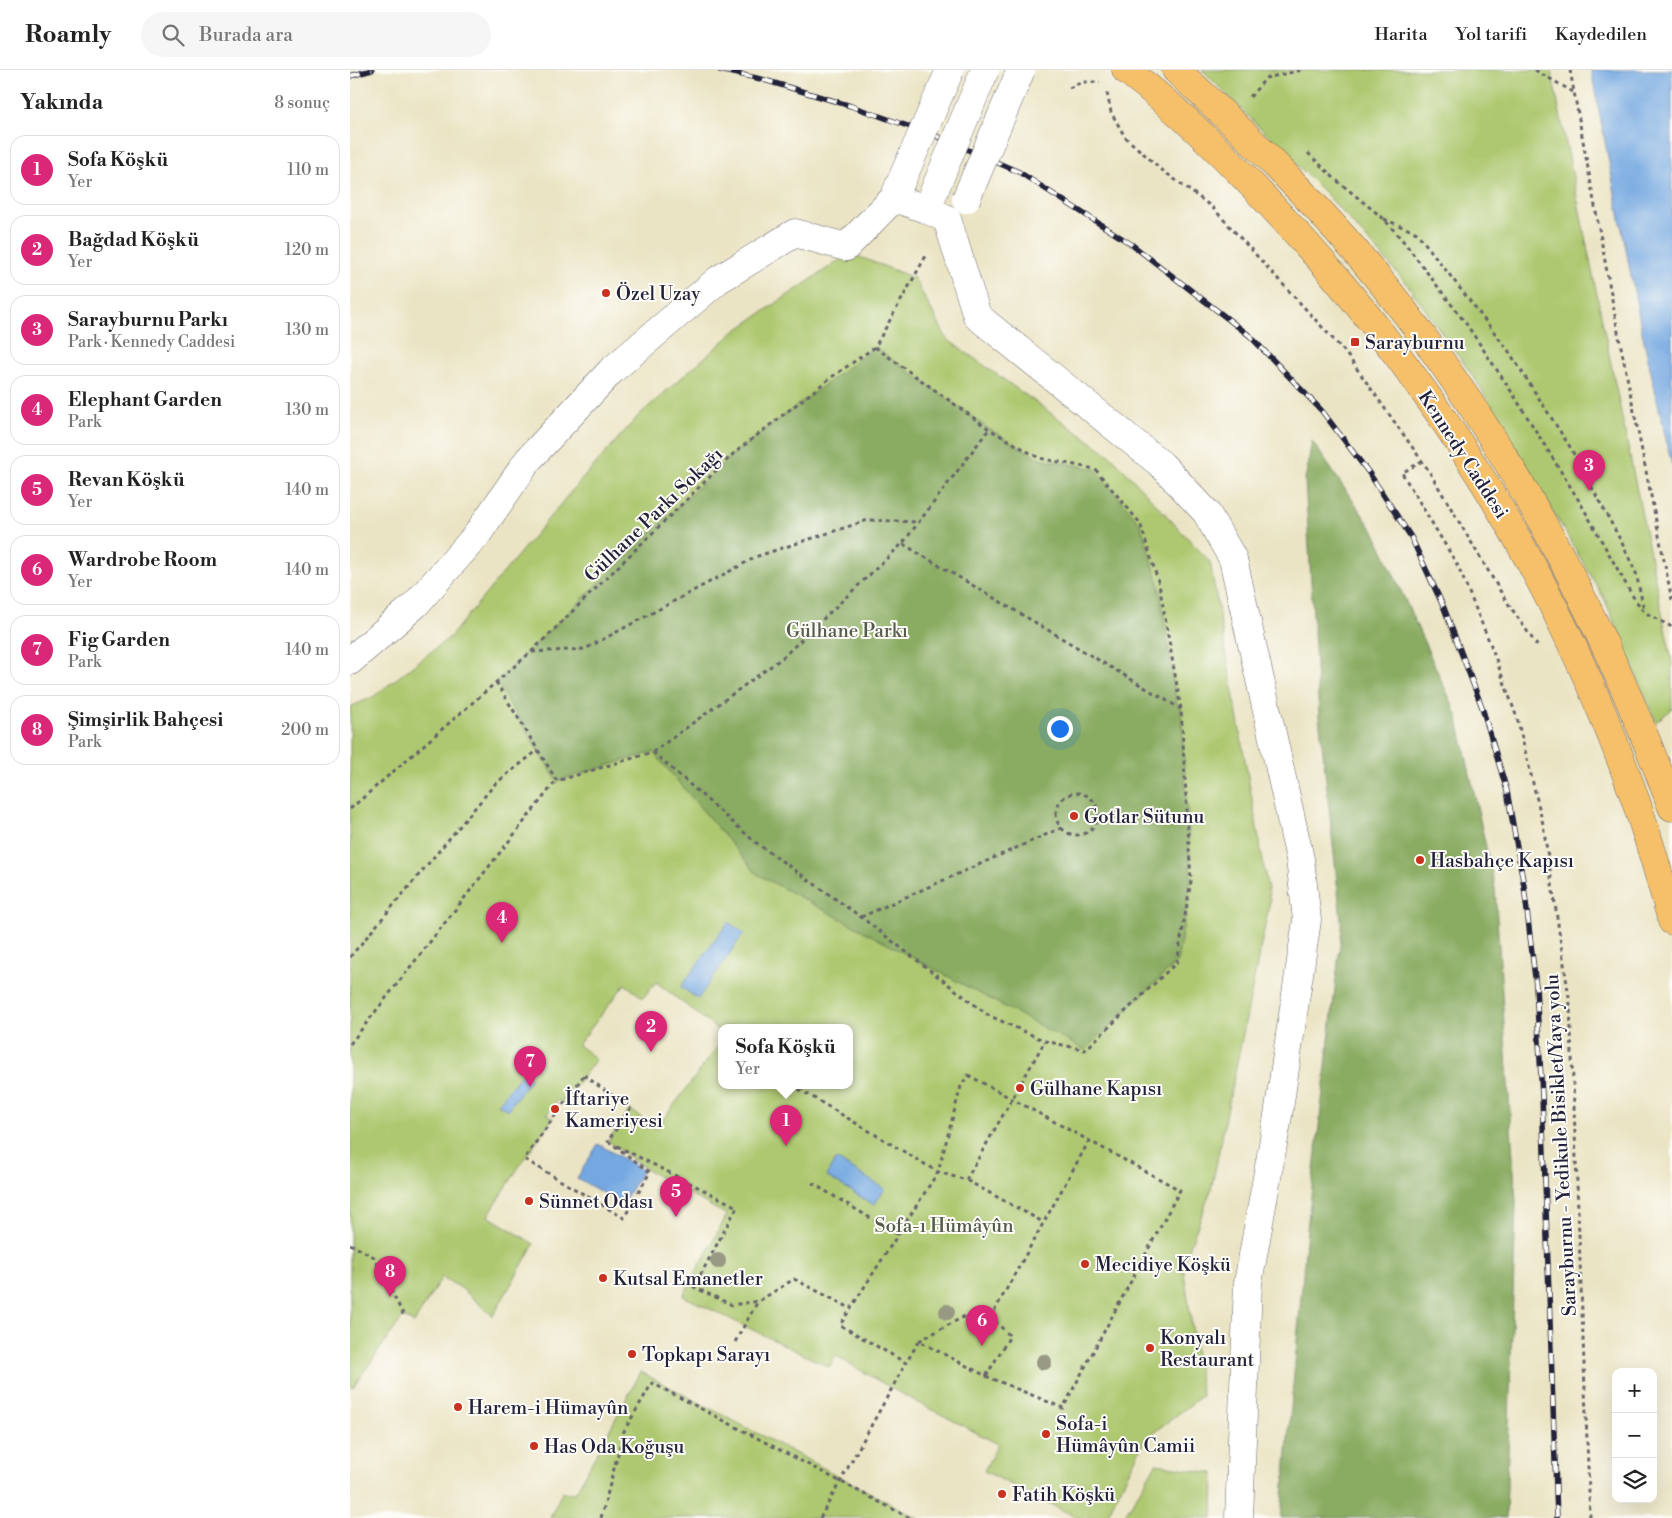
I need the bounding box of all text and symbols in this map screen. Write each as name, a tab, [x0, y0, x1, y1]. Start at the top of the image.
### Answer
search box	[141, 12, 491, 57]
text: Roamly	[25, 20, 111, 50]
icon: search	[159, 21, 187, 49]
text: Burada ara	[199, 23, 293, 47]
text: Harita	[1375, 23, 1428, 46]
text: Yol tarifi	[1456, 23, 1527, 46]
text: Kaydedilen	[1555, 23, 1647, 46]
text: Yakında	[20, 90, 103, 116]
text: 8 sonuç	[274, 93, 330, 113]
text: Sofa Köşkü	[68, 148, 168, 172]
text: 1	[33, 160, 41, 180]
text: 110 m	[287, 160, 329, 180]
text: Yer	[68, 172, 92, 192]
text: Bağdad Köşkü	[68, 228, 199, 252]
text: 2	[32, 240, 42, 260]
text: 120 m	[285, 240, 329, 260]
text: Yer	[68, 252, 92, 272]
place label: Özel Uzay	[616, 281, 701, 306]
marker: Özel Uzay	[600, 287, 612, 299]
text: Sarayburnu Parkı	[68, 308, 228, 332]
text: 3	[32, 320, 42, 340]
text: 130 m	[285, 320, 329, 340]
place label: Sarayburnu	[1365, 331, 1465, 355]
text: Park · Kennedy Caddesi	[68, 332, 235, 352]
marker: Sarayburnu	[1349, 336, 1361, 348]
street label: Kennedy Caddesi	[1413, 386, 1514, 523]
text: Elephant Garden	[68, 388, 222, 412]
text: 4	[32, 400, 42, 420]
text: 130 m	[285, 400, 329, 420]
text: Park	[68, 412, 101, 432]
street label: Gülhane Parkı Sokağı	[579, 442, 728, 587]
pin: 3	[1573, 450, 1605, 491]
text: Revan Köşkü	[68, 468, 185, 492]
text: 5	[32, 480, 42, 500]
text: 140 m	[285, 480, 329, 500]
text: Yer	[68, 492, 92, 512]
text: Wardrobe Room	[68, 548, 217, 572]
text: 6	[32, 560, 42, 580]
text: 140 m	[285, 560, 329, 580]
text: Yer	[68, 572, 92, 592]
park label: Gülhane Parkı	[786, 619, 908, 643]
text: Fig Garden	[68, 628, 170, 652]
text: 7	[32, 640, 42, 660]
text: 140 m	[285, 640, 329, 660]
text: Park	[68, 652, 101, 672]
text: Şimşirlik Bahçesi	[68, 708, 223, 732]
your location	[1047, 716, 1073, 742]
text: 8	[32, 720, 42, 740]
text: 200 m	[281, 720, 329, 740]
text: Park	[68, 732, 101, 752]
place label: Gotlar Sütunu	[1084, 805, 1204, 829]
marker: Gotlar Sütunu	[1068, 810, 1080, 822]
place label: Hasbahçe Kapısı	[1430, 849, 1574, 873]
marker: Hasbahçe Kapısı	[1414, 854, 1426, 866]
pin: 4	[486, 902, 518, 943]
street label: Sarayburnu - Yedikule Bisiklet/Yaya yolu	[1540, 973, 1582, 1317]
pin: 2	[635, 1011, 667, 1052]
popup	[718, 1024, 853, 1089]
text: Sofa Köşkü	[735, 1035, 836, 1059]
pin: 7	[514, 1046, 546, 1087]
text: Yer	[735, 1059, 760, 1079]
place label: Gülhane Kapısı	[1030, 1077, 1162, 1101]
marker: Gülhane Kapısı	[1014, 1082, 1026, 1094]
place label: İftariye Kameriyesi	[565, 1086, 663, 1133]
marker: İftariye Kameriyesi	[549, 1103, 561, 1115]
pin: 1	[770, 1105, 802, 1146]
pin: 5	[660, 1176, 692, 1217]
place label: Sünnet Odası	[539, 1190, 653, 1214]
marker: Sünnet Odası	[523, 1195, 535, 1207]
park label: Sofa-ı Hümâyûn	[874, 1214, 1014, 1238]
place label: Mecidiye Köşkü	[1095, 1253, 1231, 1277]
pin: 8	[374, 1256, 406, 1297]
marker: Mecidiye Köşkü	[1079, 1258, 1091, 1270]
place label: Kutsal Emanetler	[613, 1267, 763, 1291]
marker: Kutsal Emanetler	[597, 1272, 609, 1284]
pin: 6	[966, 1305, 998, 1346]
place label: Konyalı Restaurant	[1160, 1326, 1255, 1372]
marker: Konyalı Restaurant	[1144, 1342, 1156, 1354]
place label: Topkapı Sarayı	[642, 1343, 770, 1367]
marker: Topkapı Sarayı	[626, 1348, 638, 1360]
map controls	[1612, 1368, 1657, 1503]
button: +	[1612, 1368, 1657, 1413]
place label: Harem-i Hümayûn	[468, 1396, 628, 1420]
marker: Harem-i Hümayûn	[452, 1401, 464, 1413]
place label: Sofa-i Hümâyûn Camii	[1056, 1412, 1195, 1458]
button: −	[1612, 1413, 1657, 1458]
marker: Sofa-i Hümâyûn Camii	[1040, 1428, 1052, 1440]
place label: Has Oda Koğuşu	[544, 1435, 685, 1459]
marker: Has Oda Koğuşu	[528, 1440, 540, 1452]
button: layers	[1612, 1458, 1657, 1503]
place label: Fatih Köşkü	[1012, 1483, 1115, 1507]
marker: Fatih Köşkü	[996, 1488, 1008, 1500]

